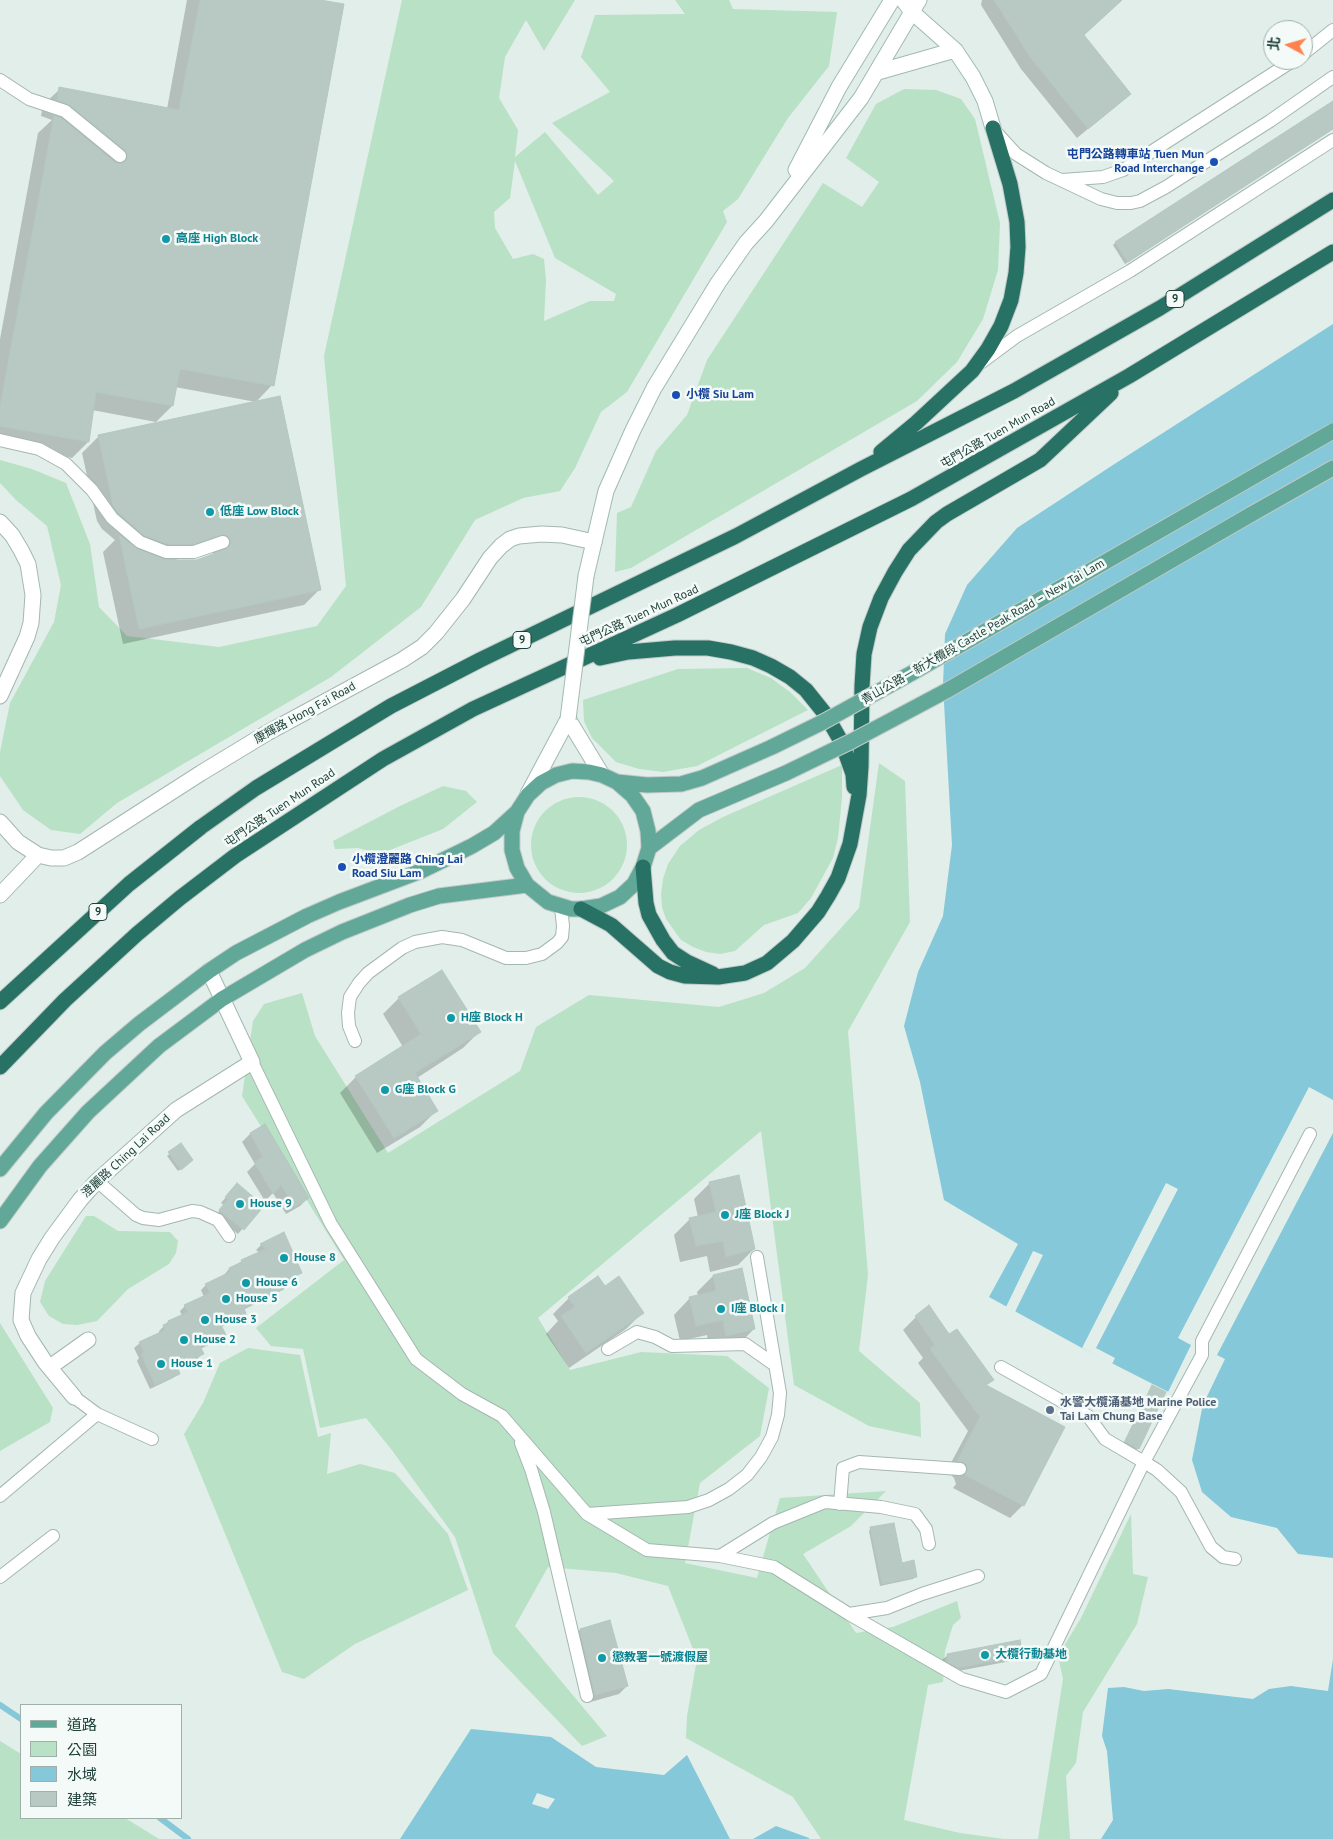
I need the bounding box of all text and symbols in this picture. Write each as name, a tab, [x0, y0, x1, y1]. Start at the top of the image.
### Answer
north arrow	[1263, 20, 1313, 70]
text: 北	[1264, 36, 1284, 51]
place label: 屯門公路轉車站 Tuen Mun Road Interchange	[1067, 148, 1204, 176]
marker: 屯門公路轉車站 Tuen Mun Road Interchange	[1208, 156, 1220, 168]
place label: 高座 High Block	[176, 232, 258, 246]
marker: 高座 High Block	[160, 233, 172, 245]
road number: 9	[1166, 290, 1184, 308]
place label: 小欖 Siu Lam	[686, 388, 754, 402]
marker: 小欖 Siu Lam	[670, 389, 682, 401]
street label: 屯門公路 Tuen Mun Road	[938, 394, 1058, 472]
place label: 低座 Low Block	[220, 505, 299, 519]
marker: 低座 Low Block	[204, 506, 216, 518]
street label: 青山公路－新大欖段 Castle Peak Road – New Tai Lam	[859, 556, 1107, 708]
street label: 屯門公路 Tuen Mun Road	[577, 582, 701, 650]
road number: 9	[513, 632, 531, 648]
street label: 康輝路 Hong Fai Road	[252, 679, 358, 747]
street label: 屯門公路 Tuen Mun Road	[222, 766, 338, 850]
place label: 小欖澄麗路 Ching Lai Road Siu Lam	[352, 853, 463, 881]
marker: 小欖澄麗路 Ching Lai Road Siu Lam	[336, 861, 348, 873]
road number: 9	[89, 904, 107, 920]
place label: H座 Block H	[461, 1011, 523, 1025]
marker: H座 Block H	[445, 1012, 457, 1024]
place label: G座 Block G	[395, 1083, 456, 1097]
marker: G座 Block G	[379, 1084, 391, 1096]
street label: 澄麗路 Ching Lai Road	[79, 1111, 173, 1201]
place label: House 9	[250, 1197, 292, 1211]
marker: House 9	[234, 1198, 246, 1210]
place label: J座 Block J	[735, 1208, 789, 1222]
marker: J座 Block J	[719, 1209, 731, 1221]
place label: House 8	[294, 1251, 336, 1265]
marker: House 8	[278, 1252, 290, 1264]
place label: House 6	[256, 1276, 298, 1290]
marker: House 6	[240, 1277, 252, 1289]
place label: House 5	[236, 1292, 278, 1306]
marker: House 5	[220, 1293, 232, 1305]
place label: I座 Block I	[731, 1302, 784, 1316]
marker: I座 Block I	[715, 1303, 727, 1315]
place label: House 3	[215, 1313, 257, 1327]
marker: House 3	[199, 1314, 211, 1326]
place label: House 2	[194, 1333, 236, 1347]
marker: House 2	[178, 1334, 190, 1346]
place label: House 1	[171, 1357, 213, 1371]
marker: House 1	[155, 1358, 167, 1370]
place label: 水警大欖涌基地 Marine Police Tai Lam Chung Base	[1060, 1396, 1216, 1424]
marker: 水警大欖涌基地 Marine Police Tai Lam Chung Base	[1044, 1404, 1056, 1416]
place label: 大欖行動基地	[995, 1648, 1067, 1662]
marker: 大欖行動基地	[979, 1649, 991, 1661]
place label: 懲教署一號渡假屋	[612, 1651, 708, 1665]
marker: 懲教署一號渡假屋	[596, 1652, 608, 1664]
legend	[20, 1704, 182, 1819]
text: 道路	[67, 1715, 97, 1734]
text: 公園	[67, 1740, 97, 1759]
text: 水域	[67, 1765, 97, 1784]
text: 建築	[67, 1790, 97, 1809]

